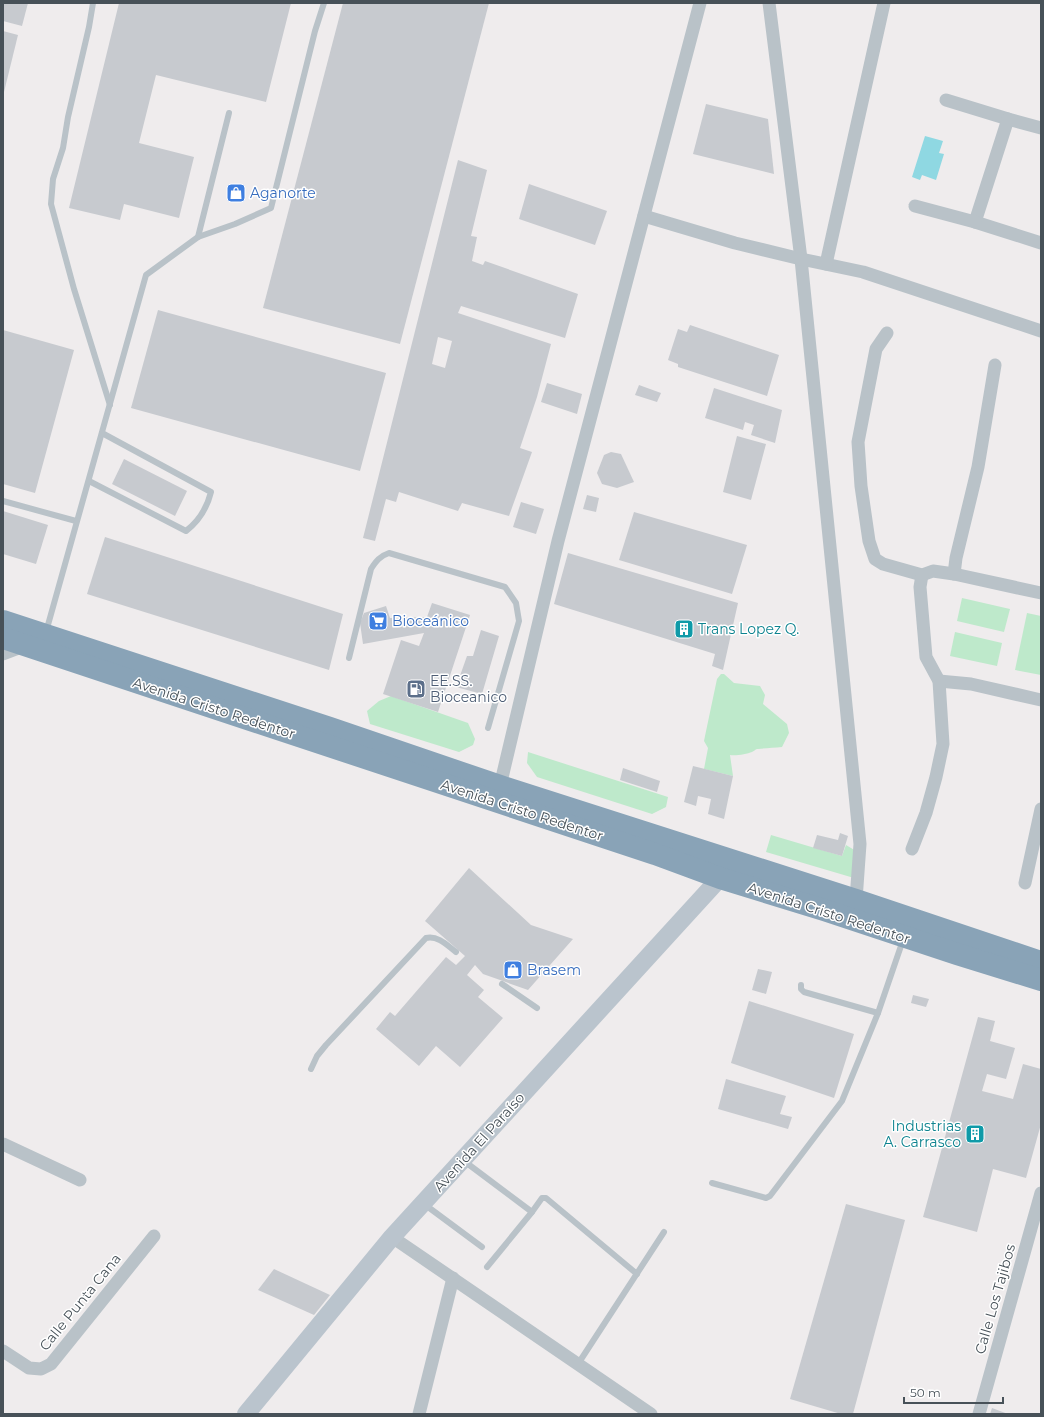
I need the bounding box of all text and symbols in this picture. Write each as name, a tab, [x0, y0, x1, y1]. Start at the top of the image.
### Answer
shop icon: Aganorte	[225, 182, 247, 204]
place label: Aganorte	[250, 184, 316, 202]
supermarket icon: Bioceánico	[367, 610, 389, 632]
place label: Bioceánico	[392, 612, 469, 630]
building icon: Trans Lopez Q.	[673, 618, 695, 640]
place label: Trans Lopez Q.	[698, 620, 799, 638]
place label: EE.SS. Bioceanico	[430, 672, 507, 706]
street label: Avenida Cristo Redentor	[130, 673, 298, 743]
fuel station icon: EE.SS. Bioceanico	[405, 678, 427, 700]
street label: Avenida Cristo Redentor	[438, 775, 606, 845]
street label: Avenida Cristo Redentor	[745, 878, 913, 948]
shop icon: Brasem	[502, 959, 524, 981]
place label: Brasem	[527, 961, 581, 979]
street label: Avenida El Paraíso	[430, 1088, 529, 1195]
place label: Industrias A. Carrasco	[884, 1117, 961, 1151]
building icon: Industrias A. Carrasco	[964, 1123, 986, 1145]
street label: Calle Los Tajibos	[971, 1242, 1019, 1356]
street label: Calle Punta Cana	[35, 1250, 125, 1354]
scale bar	[904, 1379, 1003, 1405]
text: 50 m	[910, 1385, 941, 1400]

